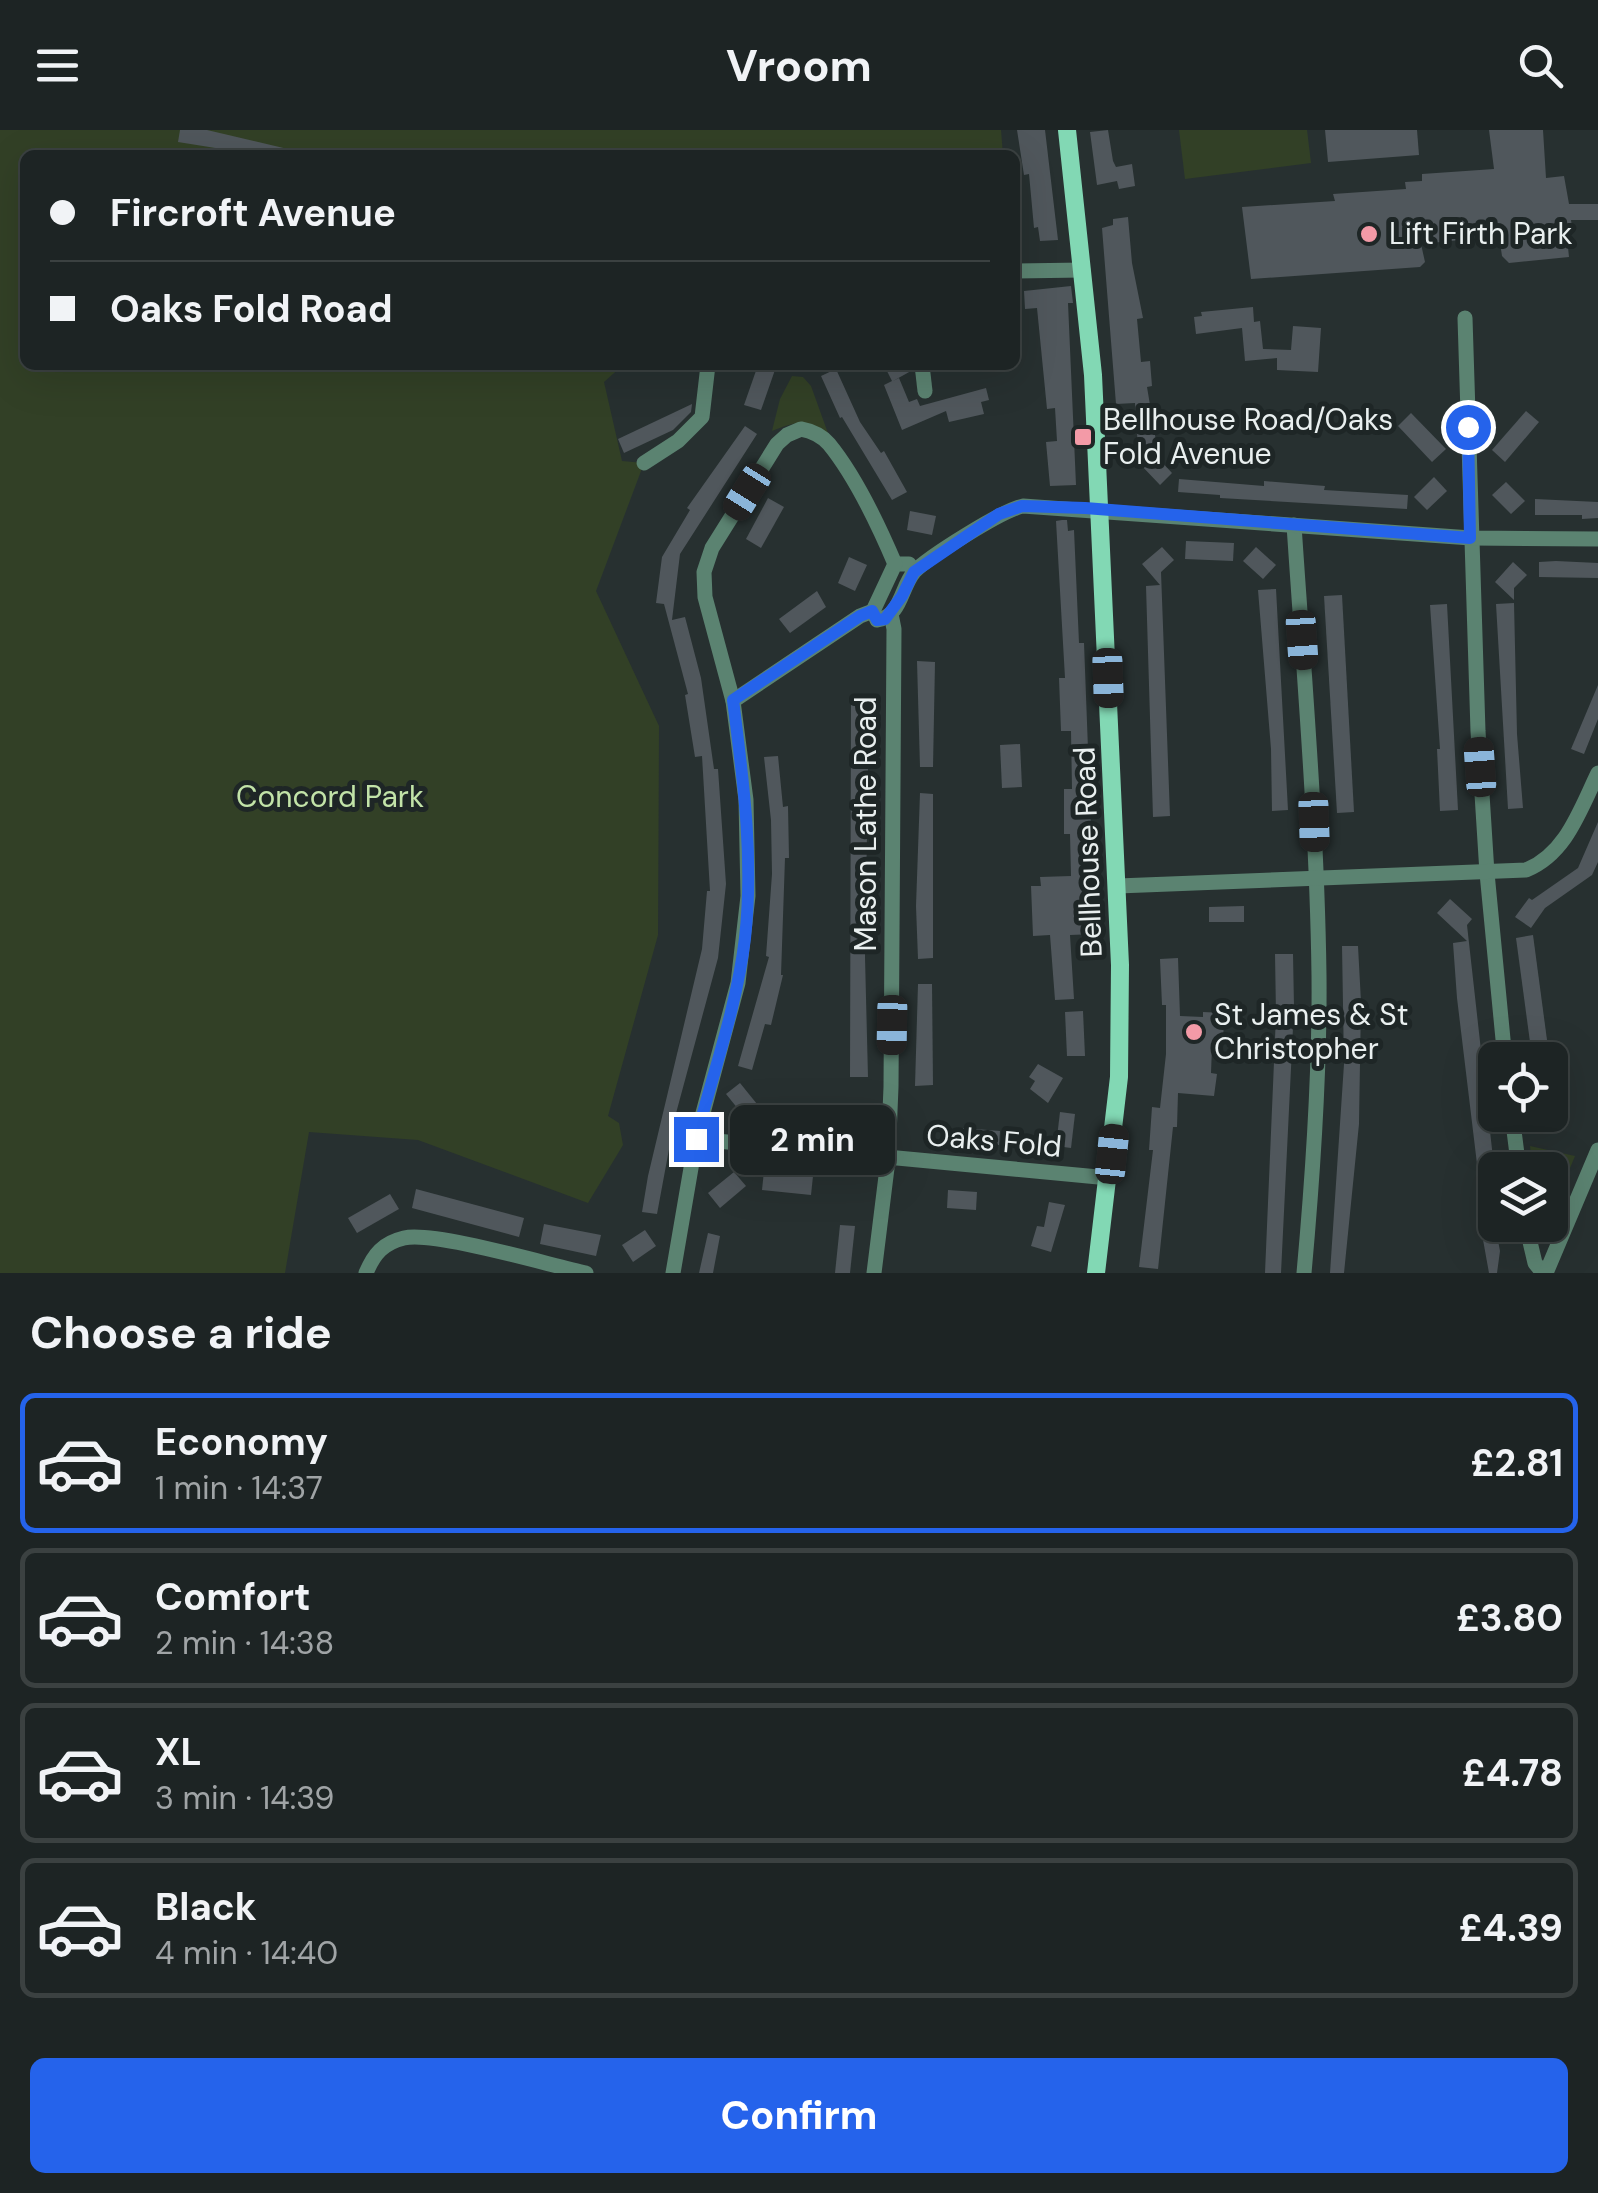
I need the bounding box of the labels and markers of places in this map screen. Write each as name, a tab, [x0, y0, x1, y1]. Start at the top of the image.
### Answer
place label: Lift Firth Park	[1389, 214, 1573, 253]
marker: Lift Firth Park	[1358, 223, 1380, 245]
place label: Bellhouse Road/Oaks Fold Avenue	[1103, 400, 1393, 473]
marker: Bellhouse Road/Oaks Fold Avenue	[1072, 426, 1094, 448]
place label: St James & St Christopher	[1214, 995, 1408, 1068]
marker: St James & St Christopher	[1183, 1021, 1205, 1043]

